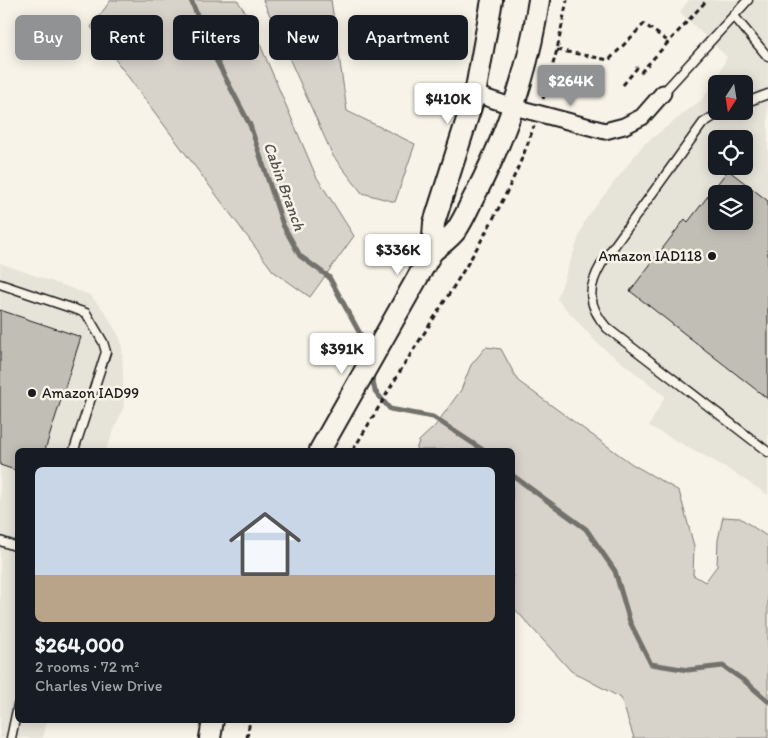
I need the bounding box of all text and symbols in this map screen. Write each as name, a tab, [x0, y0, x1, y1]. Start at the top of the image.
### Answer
chip: Buy	[15, 15, 81, 60]
chip: Rent	[91, 15, 163, 60]
chip: Filters	[173, 15, 259, 60]
chip: New	[269, 15, 338, 60]
chip: Apartment	[348, 15, 468, 60]
pin: $264K	[536, 64, 606, 107]
text: $264K	[549, 71, 593, 90]
north arrow	[708, 75, 752, 120]
map controls	[708, 75, 753, 230]
pin: $410K	[413, 82, 483, 125]
text: $410K	[425, 89, 471, 108]
button: locate	[708, 130, 753, 175]
water label: Cabin Branch	[260, 139, 309, 233]
button: layers	[708, 185, 753, 230]
pin: $336K	[363, 234, 433, 276]
text: $336K	[376, 240, 420, 259]
place label: Amazon IAD118	[598, 247, 702, 265]
marker: Amazon IAD118	[706, 250, 718, 262]
pin: $391K	[307, 332, 377, 375]
text: $391K	[321, 339, 363, 358]
place label: Amazon IAD99	[42, 384, 139, 402]
marker: Amazon IAD99	[26, 387, 38, 399]
icon: home	[220, 499, 310, 589]
text: $264,000	[35, 632, 124, 657]
text: 2 rooms · 72 m²	[35, 657, 139, 676]
text: Charles View Drive	[35, 676, 162, 695]

